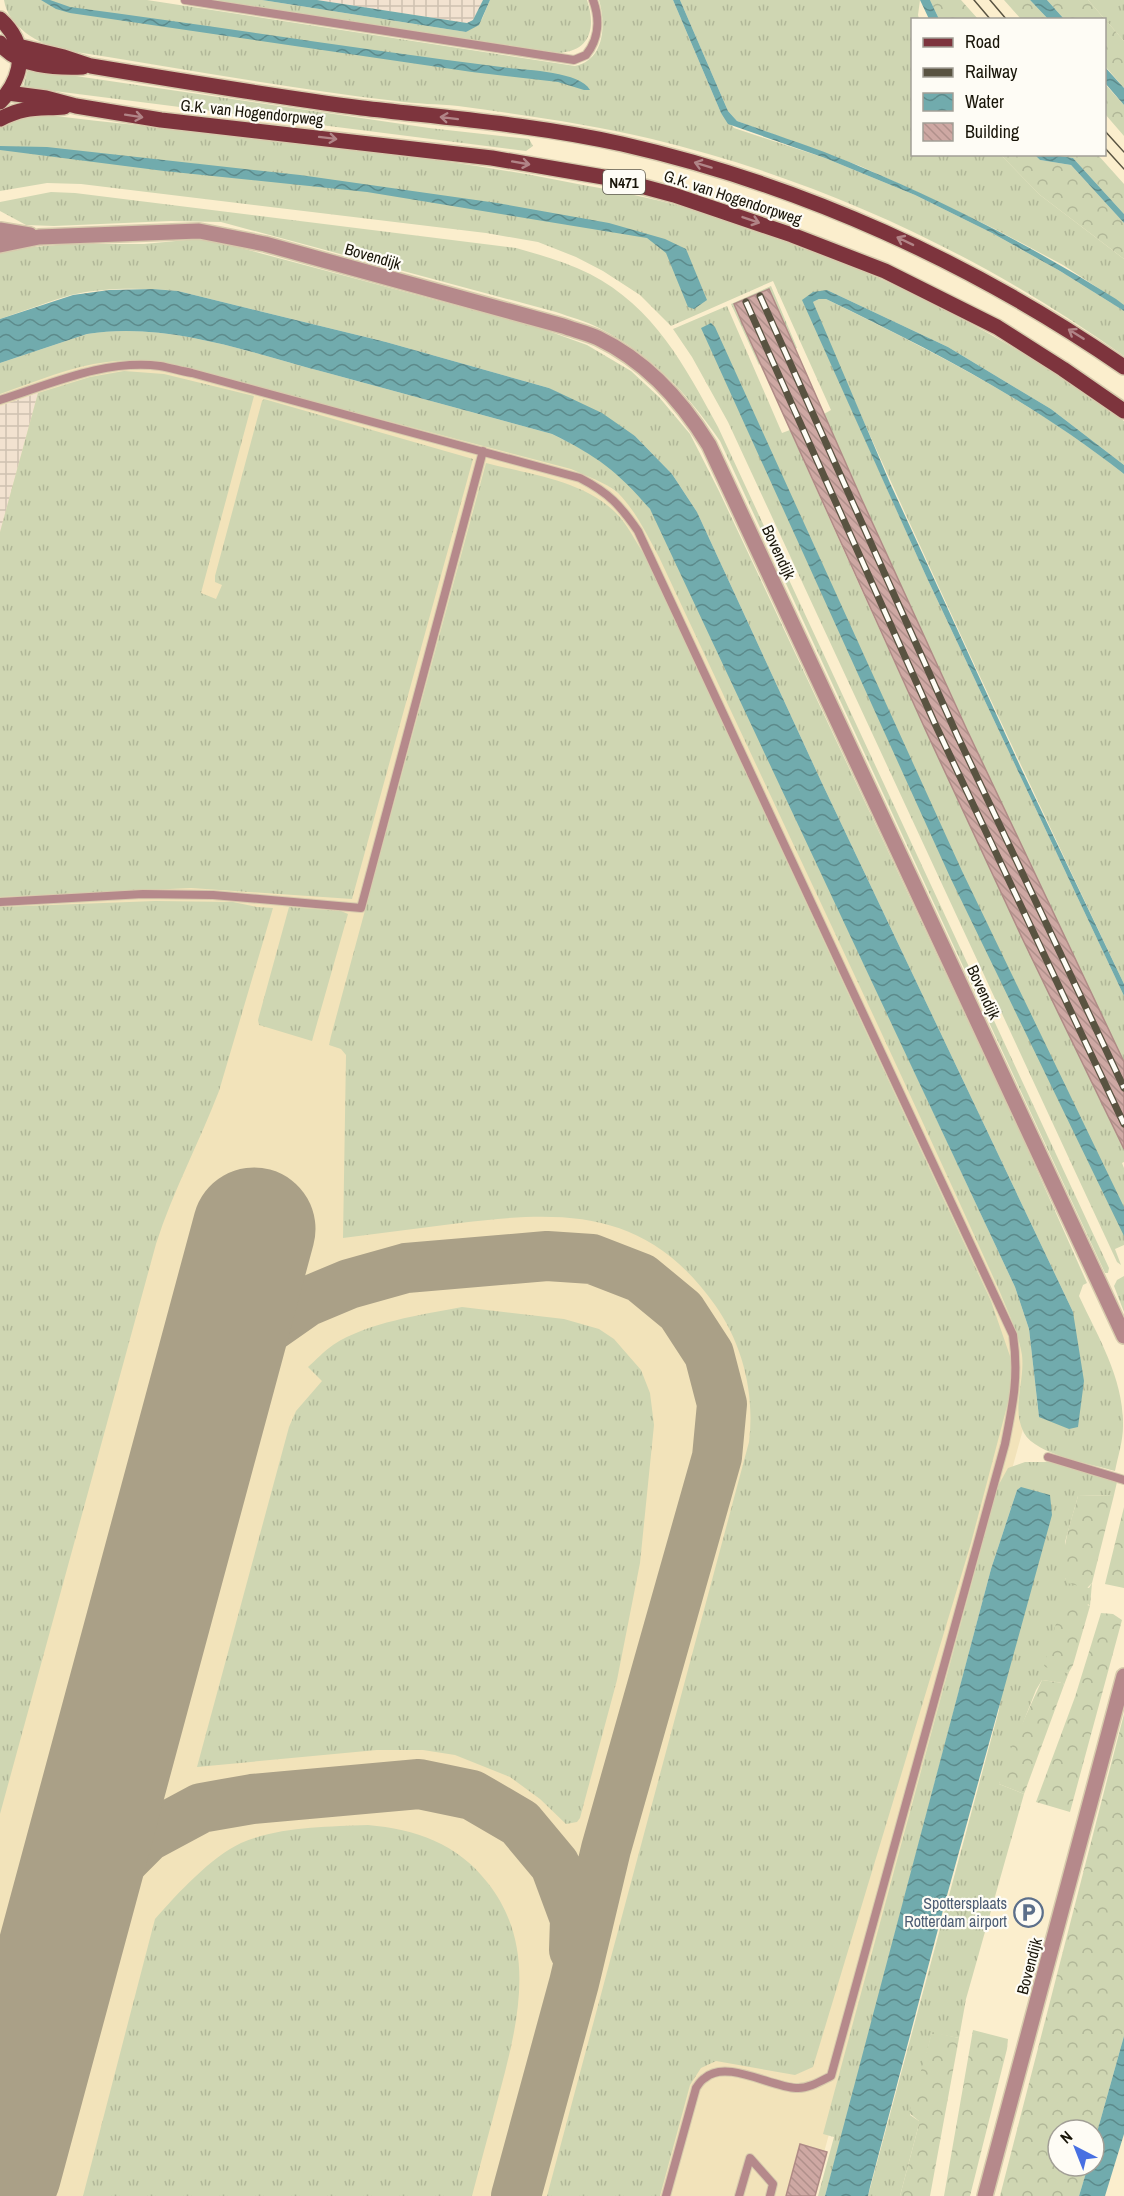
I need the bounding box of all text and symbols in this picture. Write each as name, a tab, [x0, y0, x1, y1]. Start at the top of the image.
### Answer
legend	[911, 18, 1106, 156]
text: Road	[965, 29, 1000, 54]
text: Railway	[965, 59, 1018, 84]
text: Water	[965, 89, 1004, 114]
street label: G.K. van Hogendorpweg	[179, 94, 325, 131]
one-way arrow	[124, 111, 143, 122]
one-way arrow	[440, 113, 460, 124]
text: Building	[965, 119, 1020, 144]
one-way arrow	[317, 133, 337, 144]
one-way arrow	[511, 158, 531, 169]
one-way arrow	[694, 159, 713, 170]
street label: G.K. van Hogendorpweg	[661, 164, 805, 230]
road number: N471	[603, 170, 645, 194]
one-way arrow	[741, 216, 760, 227]
one-way arrow	[896, 235, 914, 246]
street label: Bovendijk	[342, 237, 404, 275]
one-way arrow	[1068, 328, 1085, 340]
street label: Bovendijk	[757, 521, 801, 583]
street label: Bovendijk	[962, 961, 1006, 1023]
place label: Spottersplaats Rotterdam airport	[904, 1892, 1007, 1932]
parking icon: Spottersplaats Rotterdam airport	[1012, 1896, 1044, 1928]
street label: Bovendijk	[1011, 1935, 1047, 1997]
north arrow	[1046, 2118, 1106, 2178]
text: N	[1055, 2126, 1077, 2148]

